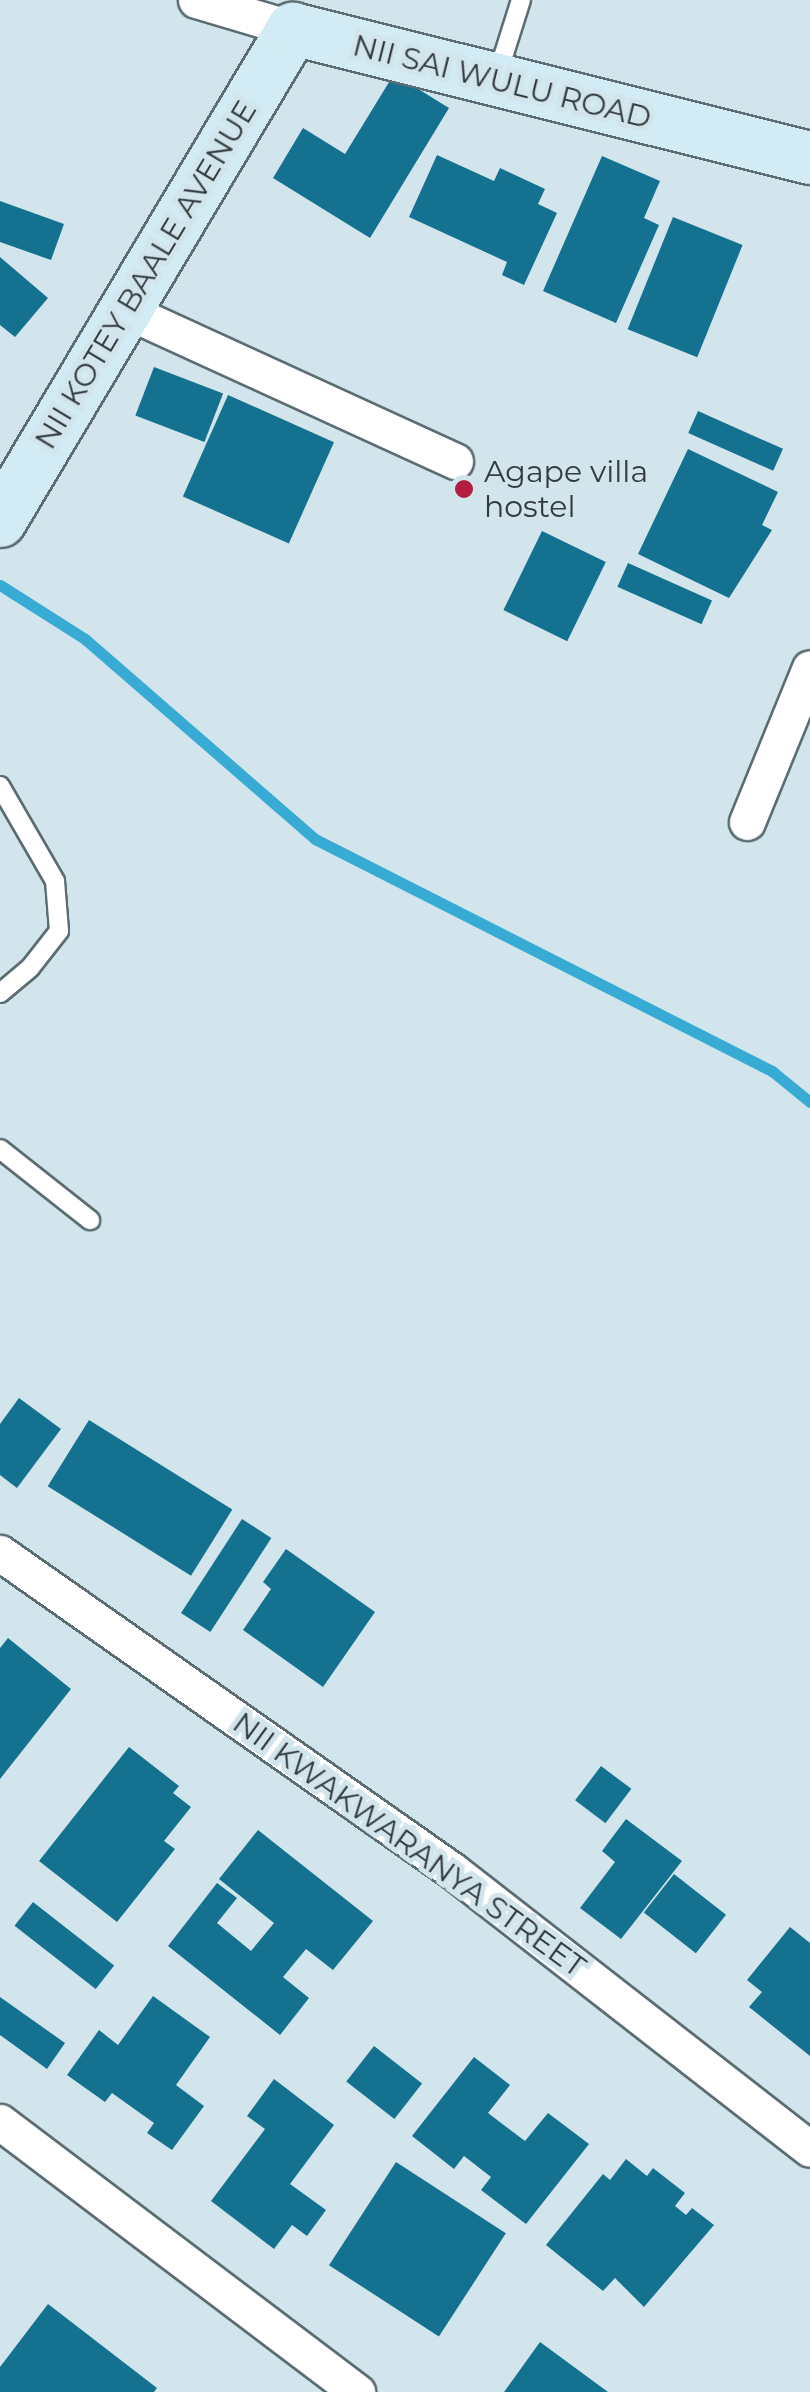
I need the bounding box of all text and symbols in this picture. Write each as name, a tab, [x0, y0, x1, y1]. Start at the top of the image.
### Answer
street label: NII SAI WULU ROAD	[349, 28, 655, 136]
street label: NII KOTEY BAALE AVENUE	[28, 94, 264, 456]
place label: Agape villa hostel	[484, 454, 648, 524]
marker: Agape villa hostel	[453, 478, 475, 500]
street label: NII KWAKWARANYA STREET	[226, 1705, 592, 1985]

